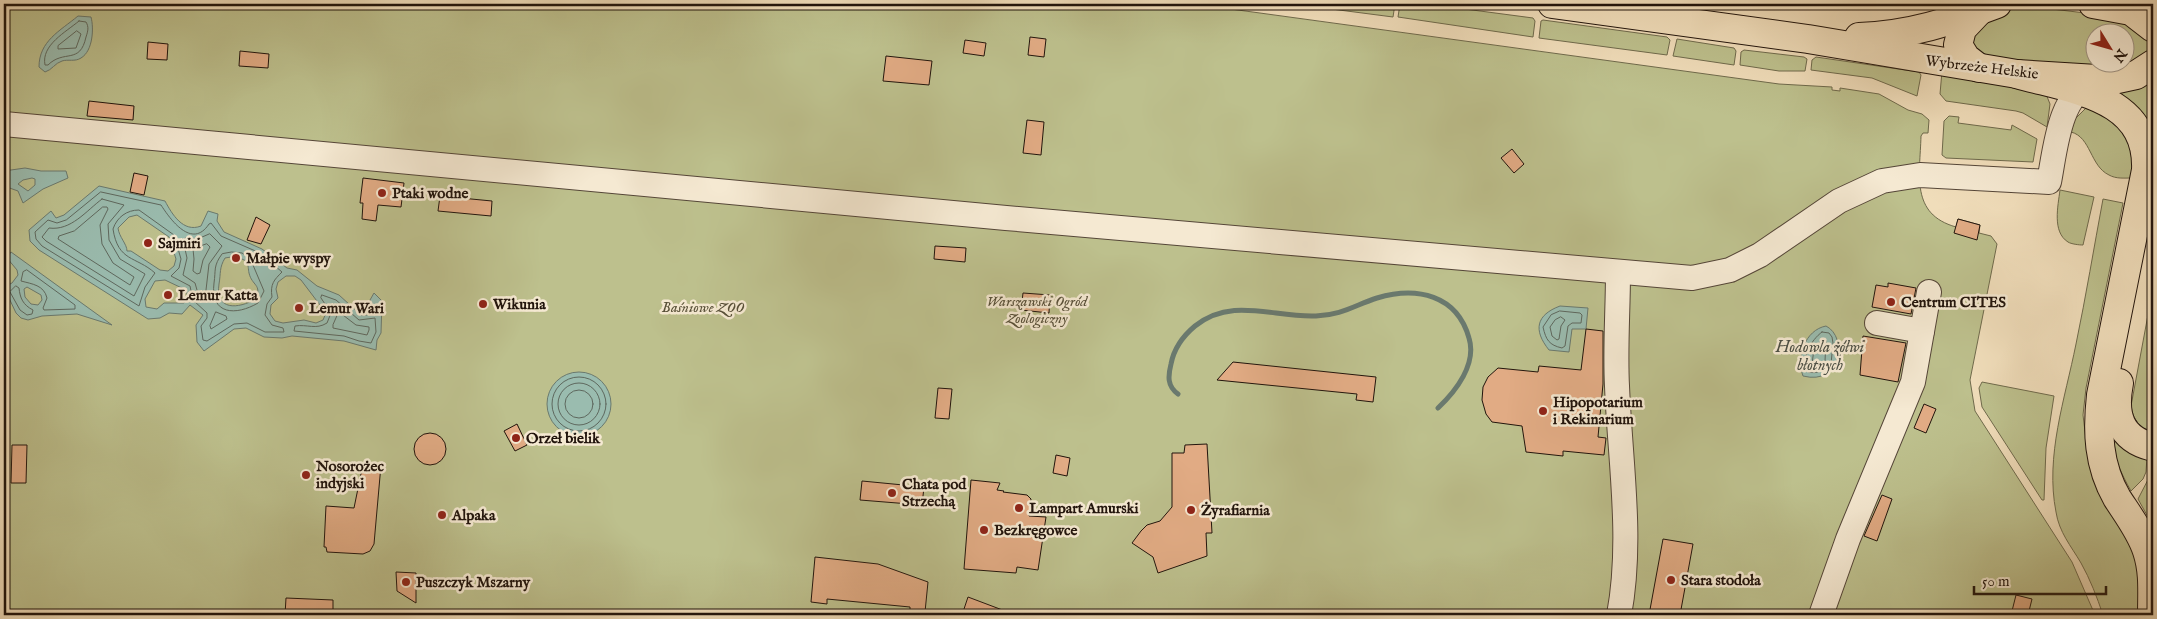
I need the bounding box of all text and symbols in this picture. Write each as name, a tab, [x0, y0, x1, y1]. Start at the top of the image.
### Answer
north arrow	[2084, 22, 2134, 72]
text: N	[2109, 44, 2131, 65]
street label: Wybrzeże Helskie	[1924, 51, 2040, 84]
place label: Ptaki wodne	[392, 184, 468, 203]
marker: Ptaki wodne	[376, 187, 388, 199]
place label: Sajmiri	[158, 234, 201, 253]
marker: Sajmiri	[142, 237, 154, 249]
place label: Małpie wyspy	[246, 249, 331, 268]
marker: Małpie wyspy	[230, 252, 242, 264]
place label: Lemur Katta	[178, 286, 258, 305]
marker: Lemur Katta	[162, 289, 174, 301]
park label: Warszawski Ogród Zoologiczny	[987, 292, 1088, 329]
place label: Centrum CITES	[1901, 293, 2006, 312]
place label: Wikunia	[492, 295, 546, 314]
marker: Centrum CITES	[1885, 296, 1897, 308]
marker: Wikunia	[477, 298, 489, 310]
park label: Baśniowe ZOO	[662, 298, 745, 318]
place label: Lemur Wari	[309, 299, 384, 318]
marker: Lemur Wari	[293, 302, 305, 314]
water label: Hodowla żółwi błotnych	[1775, 338, 1866, 376]
place label: Hipopotarium i Rekinarium	[1553, 393, 1643, 429]
marker: Hipopotarium i Rekinarium	[1537, 405, 1549, 417]
place label: Orzeł bielik	[526, 429, 601, 448]
marker: Orzeł bielik	[510, 432, 522, 444]
place label: Nosorożec indyjski	[315, 457, 384, 493]
marker: Nosorożec indyjski	[300, 469, 312, 481]
place label: Chata pod Strzechą	[902, 475, 967, 511]
marker: Chata pod Strzechą	[886, 487, 898, 499]
place label: Lampart Amurski	[1029, 499, 1139, 518]
place label: Żyrafiarnia	[1201, 501, 1270, 520]
marker: Lampart Amurski	[1013, 502, 1025, 514]
marker: Żyrafiarnia	[1185, 504, 1197, 516]
place label: Alpaka	[451, 506, 496, 525]
marker: Alpaka	[436, 509, 448, 521]
place label: Bezkręgowce	[994, 521, 1077, 540]
marker: Bezkręgowce	[978, 524, 990, 536]
scale bar	[1974, 564, 2107, 596]
place label: Stara stodoła	[1681, 571, 1761, 590]
text: 50 m	[1982, 572, 2010, 591]
place label: Puszczyk Mszarny	[416, 573, 531, 592]
marker: Stara stodoła	[1665, 574, 1677, 586]
marker: Puszczyk Mszarny	[400, 576, 412, 588]

